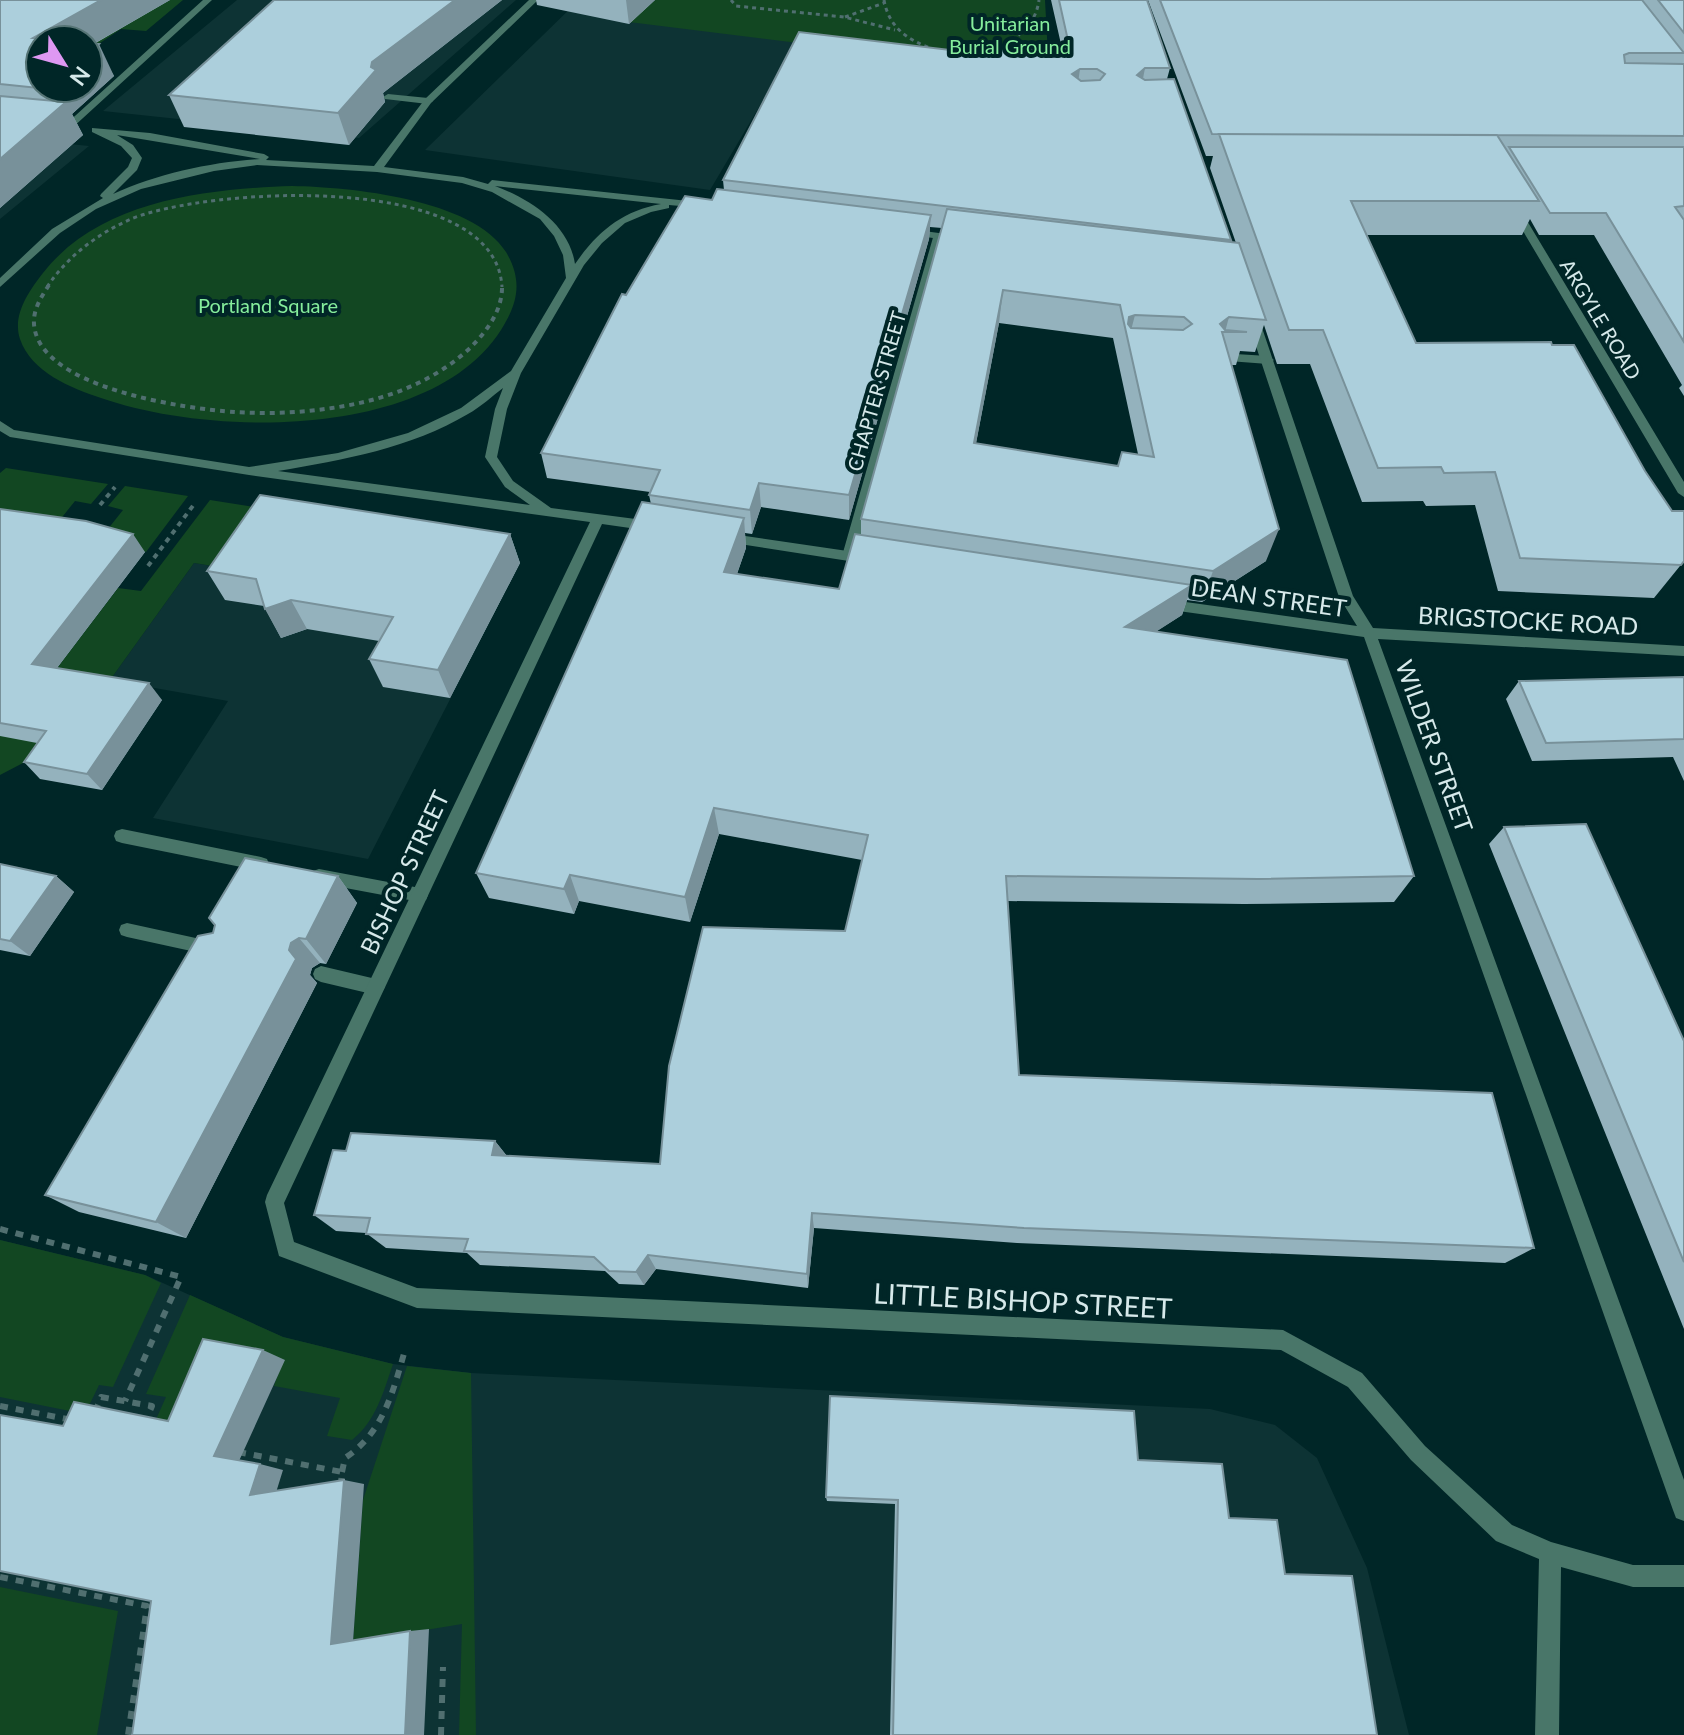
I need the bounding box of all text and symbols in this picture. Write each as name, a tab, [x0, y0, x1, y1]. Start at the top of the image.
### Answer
park label: Unitarian Burial Ground	[949, 11, 1071, 58]
north arrow	[24, 24, 104, 104]
text: N	[64, 61, 96, 91]
street label: ARGYLE ROAD	[1556, 254, 1646, 384]
park label: Portland Square	[198, 293, 338, 317]
street label: CHAPTER STREET	[842, 308, 910, 474]
street label: DEAN STREET	[1189, 572, 1349, 622]
street label: BRIGSTOCKE ROAD	[1417, 600, 1639, 640]
street label: WILDER STREET	[1390, 656, 1480, 836]
street label: BISHOP STREET	[353, 786, 455, 958]
street label: LITTLE BISHOP STREET	[873, 1275, 1174, 1325]

